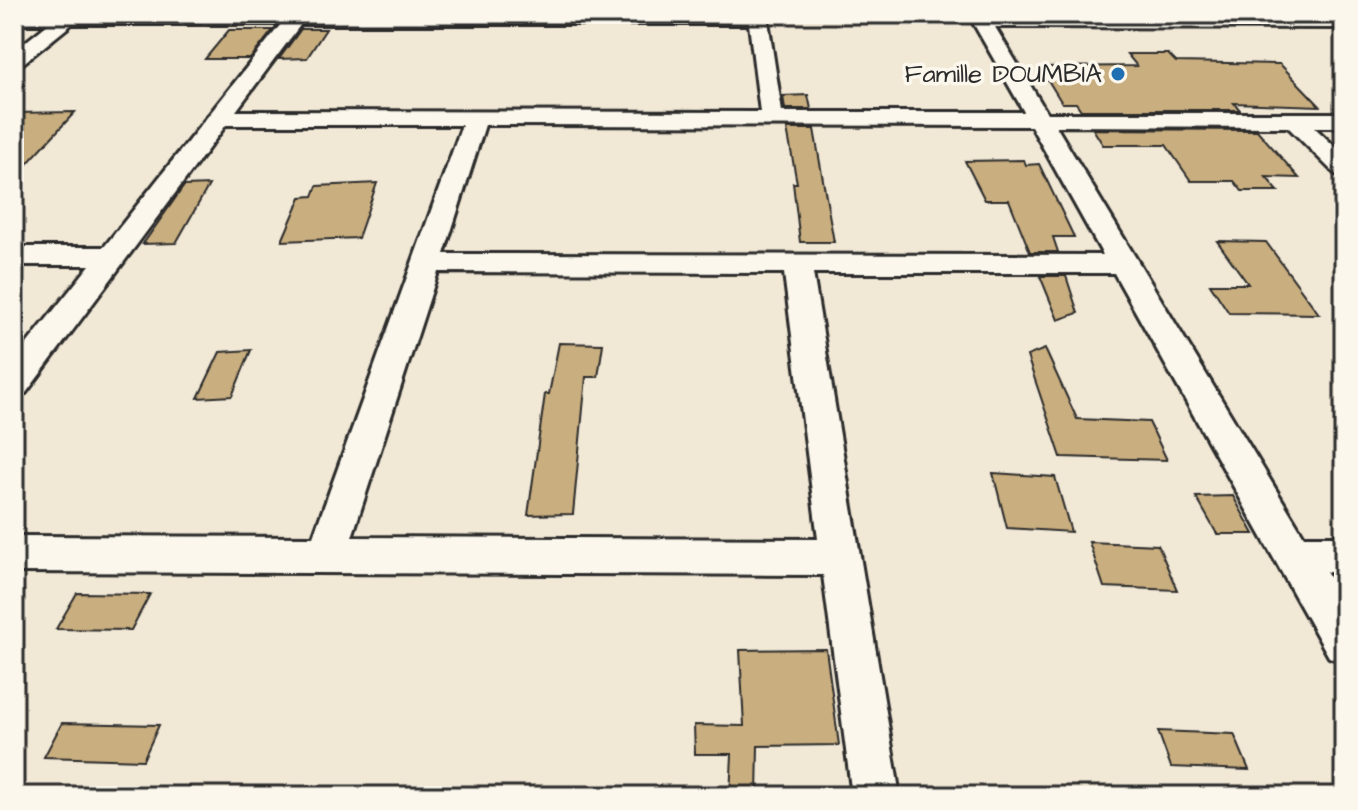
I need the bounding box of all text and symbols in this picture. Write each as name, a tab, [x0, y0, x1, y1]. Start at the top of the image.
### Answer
place label: Famille DOUMBIA	[904, 56, 1102, 92]
marker: Famille DOUMBIA	[1109, 65, 1127, 83]

